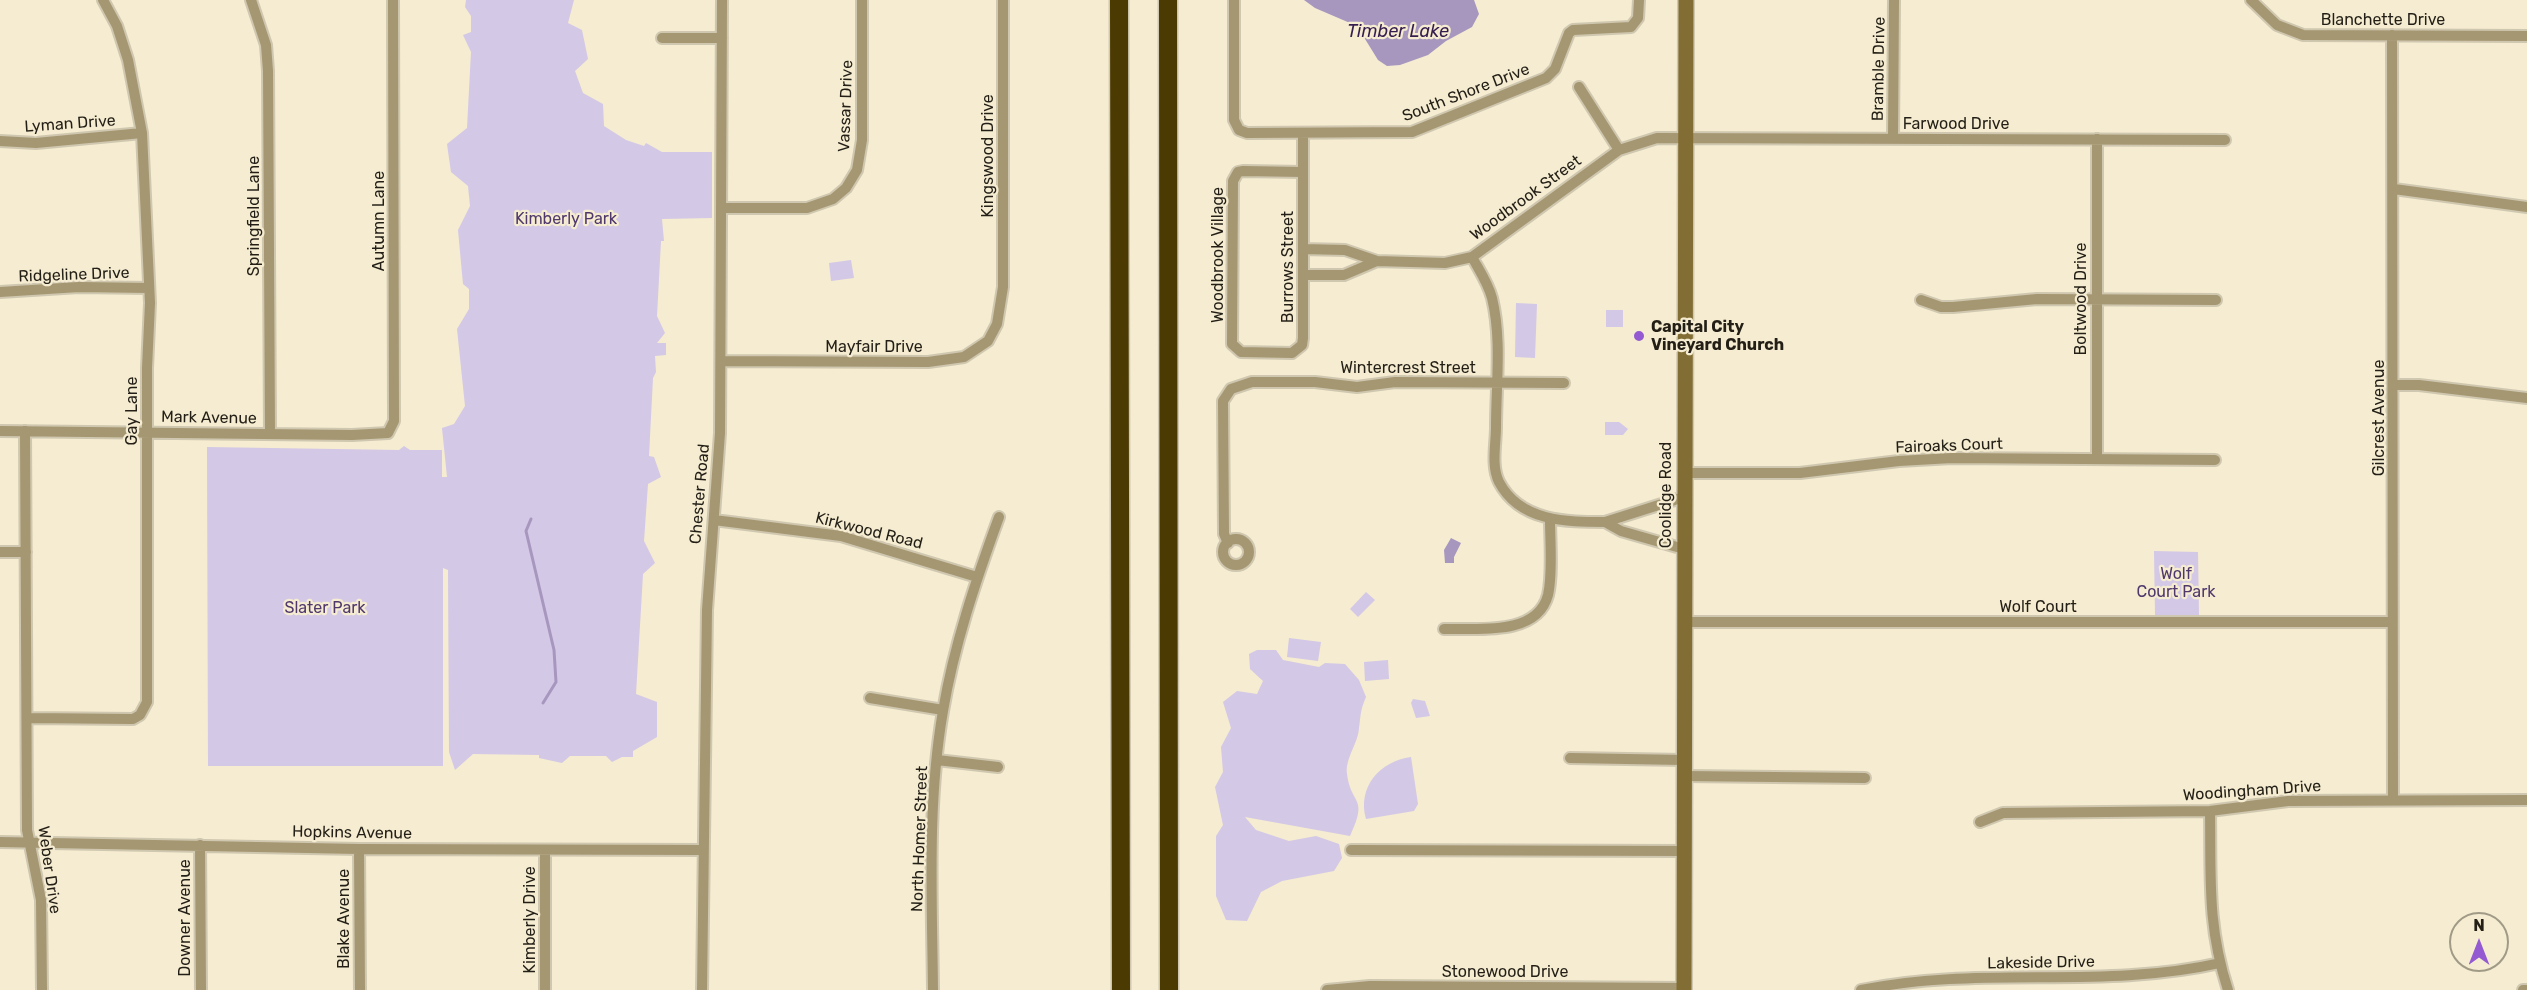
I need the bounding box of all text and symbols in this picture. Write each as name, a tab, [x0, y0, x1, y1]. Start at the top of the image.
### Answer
street label: Blanchette Drive	[2321, 10, 2445, 30]
street label: Bramble Drive	[1868, 17, 1890, 121]
water label: Timber Lake	[1347, 21, 1449, 43]
street label: Vassar Drive	[835, 60, 857, 152]
street label: South Shore Drive	[1400, 60, 1532, 126]
street label: Kingswood Drive	[978, 94, 998, 218]
street label: Lyman Drive	[24, 111, 116, 137]
street label: Farwood Drive	[1903, 114, 2009, 134]
street label: Woodbrook Street	[1467, 151, 1585, 245]
street label: Springfield Lane	[244, 156, 264, 276]
street label: Autumn Lane	[369, 171, 389, 271]
street label: Woodbrook Village	[1208, 187, 1228, 323]
park label: Kimberly Park	[515, 209, 617, 229]
street label: Burrows Street	[1278, 211, 1298, 323]
street label: Boltwood Drive	[2071, 243, 2091, 355]
street label: Ridgeline Drive	[18, 263, 130, 287]
place label: Capital City Vineyard Church	[1651, 317, 1784, 355]
marker: Capital City Vineyard Church	[1632, 329, 1646, 343]
street label: Mayfair Drive	[825, 337, 923, 357]
street label: Wintercrest Street	[1340, 358, 1476, 378]
street label: Gilcrest Avenue	[2369, 360, 2389, 476]
street label: Gay Lane	[122, 377, 142, 445]
street label: Mark Avenue	[161, 408, 257, 428]
street label: Fairoaks Court	[1895, 435, 2003, 457]
street label: Coolidge Road	[1656, 442, 1676, 548]
street label: Chester Road	[686, 443, 714, 545]
street label: Kirkwood Road	[813, 508, 925, 554]
park label: Wolf Court Park	[2136, 564, 2216, 602]
street label: Wolf Court	[1999, 597, 2077, 617]
park label: Slater Park	[284, 598, 366, 618]
street label: North Homer Street	[908, 766, 932, 912]
street label: Woodingham Drive	[2182, 777, 2322, 805]
street label: Hopkins Avenue	[292, 822, 412, 844]
street label: Weber Drive	[33, 825, 65, 915]
street label: Downer Avenue	[175, 859, 195, 977]
street label: Kimberly Drive	[520, 866, 540, 974]
street label: Blake Avenue	[334, 869, 354, 969]
north arrow	[2449, 912, 2509, 972]
text: N	[2473, 916, 2485, 935]
street label: Lakeside Drive	[1987, 952, 2095, 974]
street label: Stonewood Drive	[1442, 962, 1568, 982]

